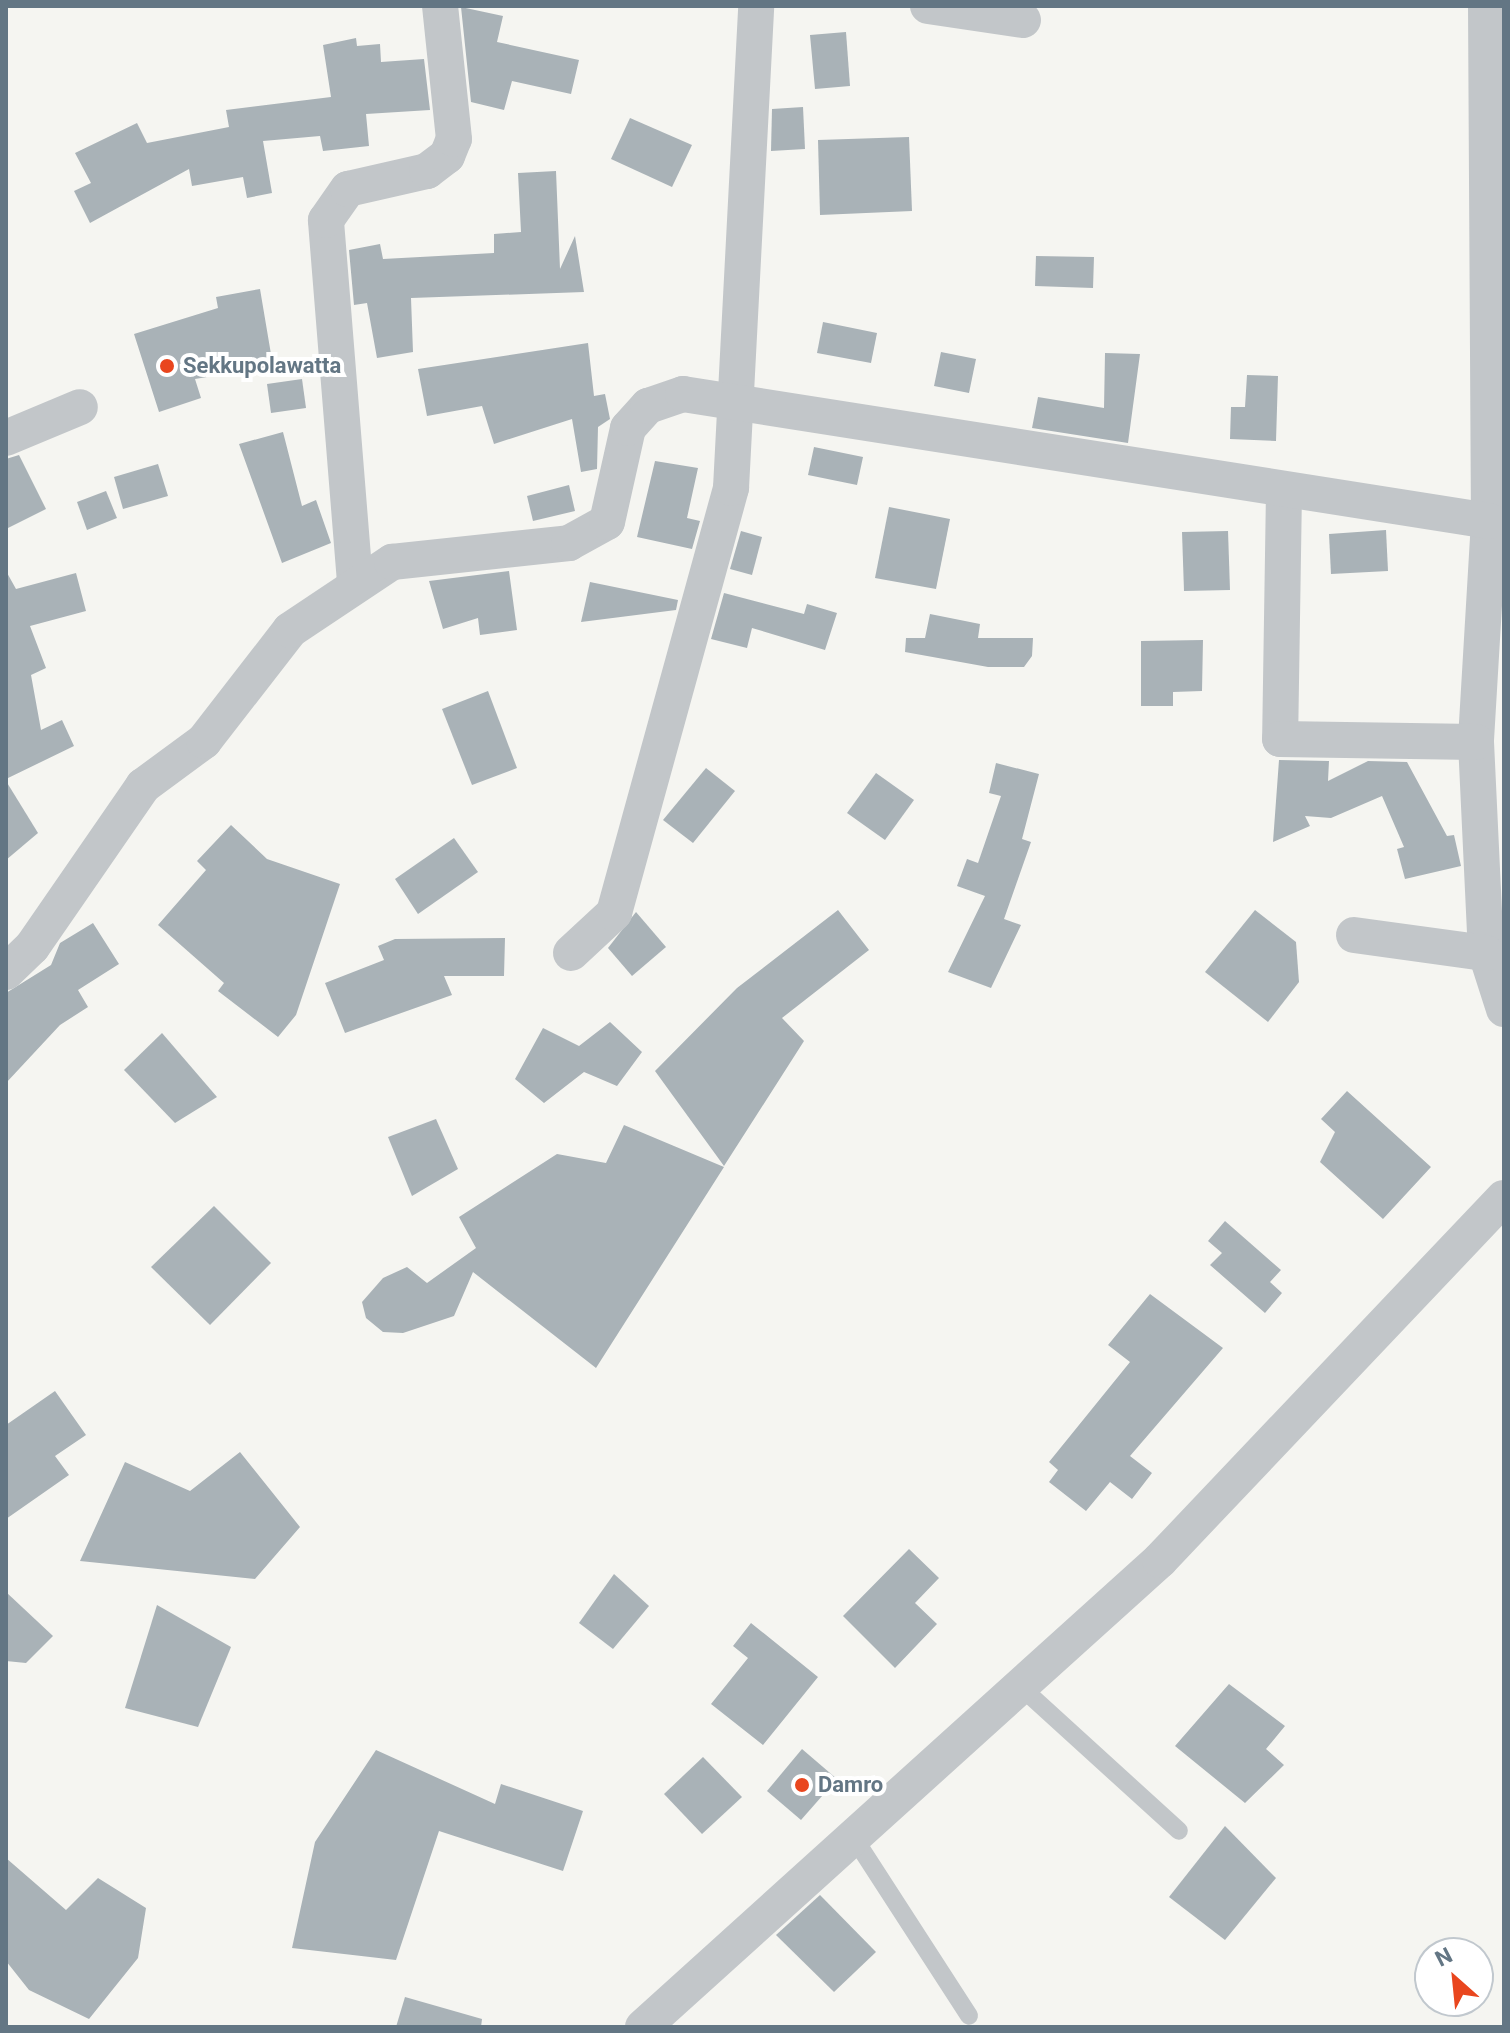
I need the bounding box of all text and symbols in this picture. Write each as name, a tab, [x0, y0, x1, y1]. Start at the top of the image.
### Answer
place label: Sekkupolawatta	[183, 353, 341, 379]
marker: Sekkupolawatta	[158, 357, 176, 375]
place label: Damro	[818, 1772, 883, 1798]
marker: Damro	[793, 1776, 811, 1794]
north arrow	[1414, 1937, 1494, 2017]
text: N	[1431, 1942, 1456, 1972]

